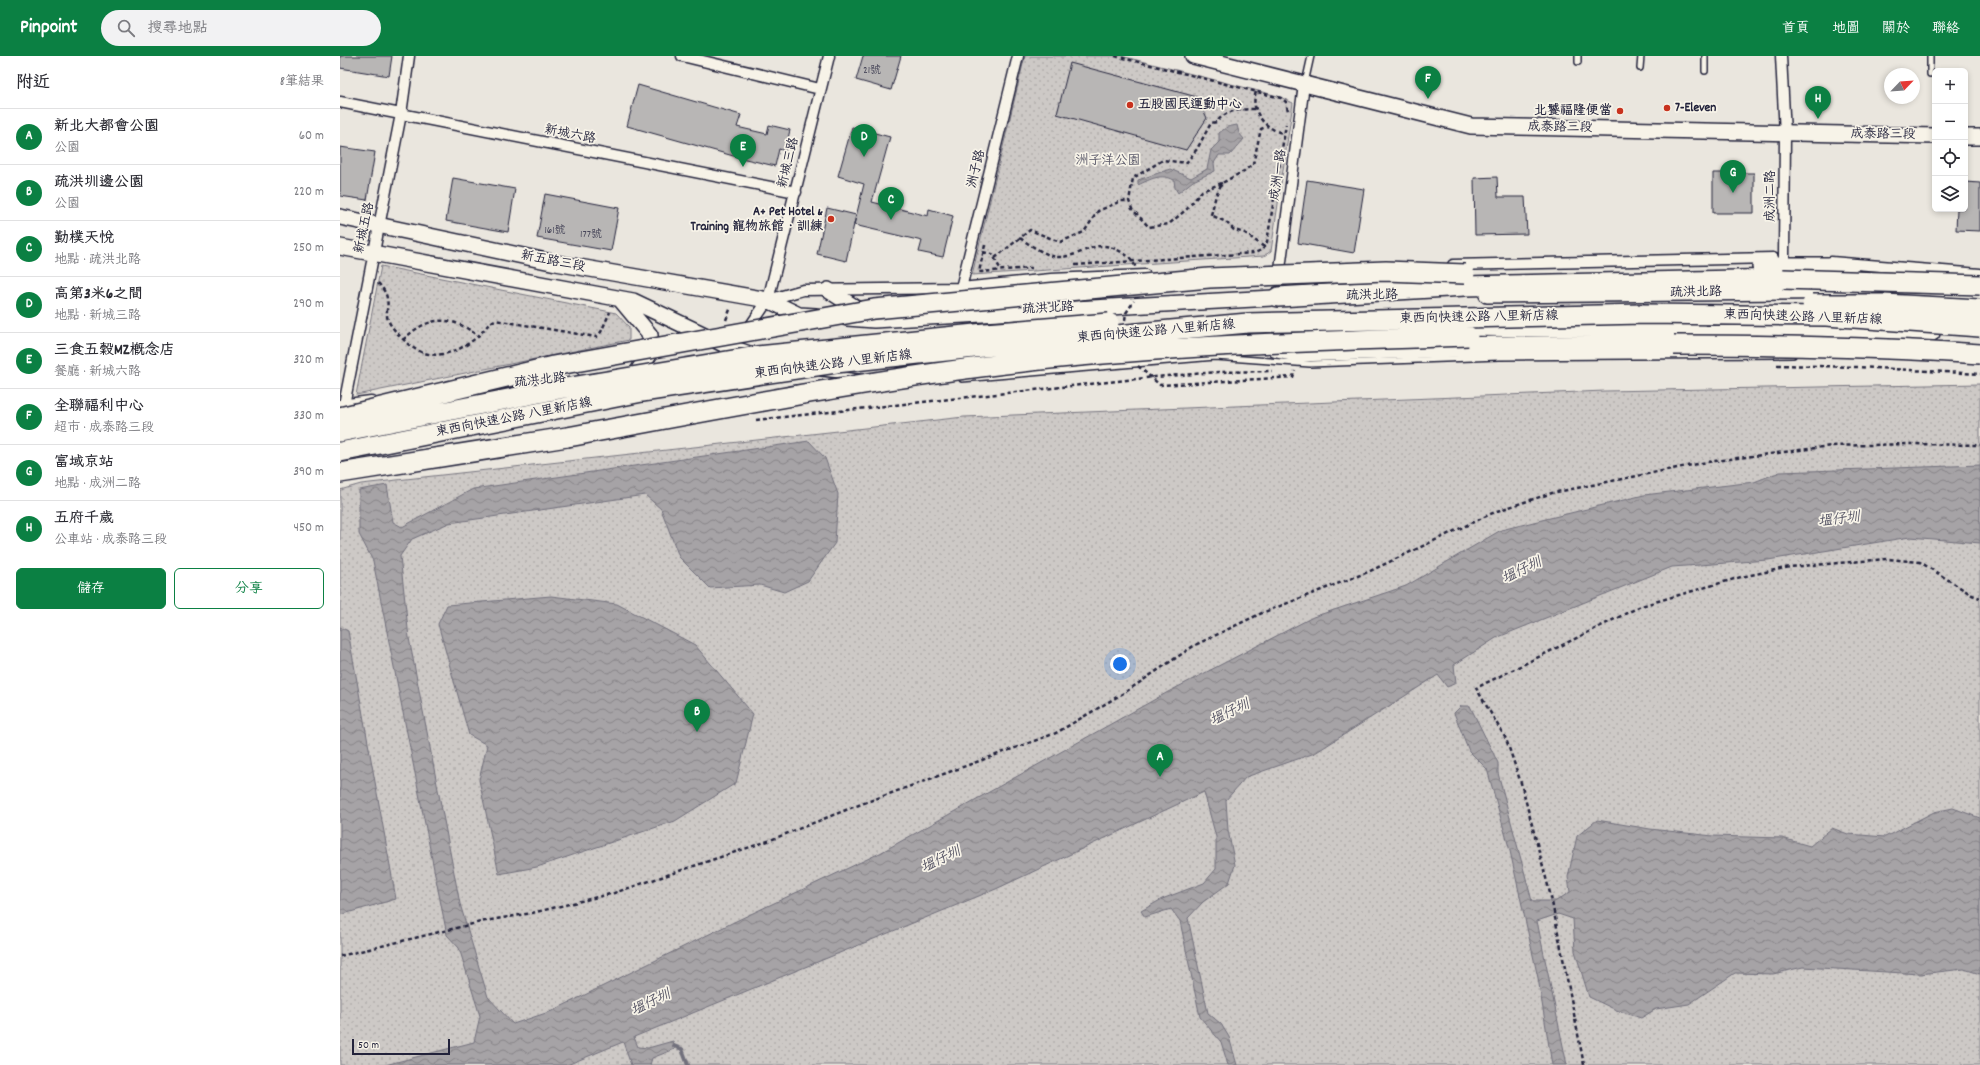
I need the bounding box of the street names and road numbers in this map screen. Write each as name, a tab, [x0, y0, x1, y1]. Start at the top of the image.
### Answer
street label: 成泰路三段	[1527, 118, 1593, 138]
street label: 新城六路	[543, 121, 597, 149]
street label: 成泰路三段	[1850, 125, 1916, 145]
street label: 新城三路	[773, 135, 805, 191]
street label: 洲子路	[963, 148, 991, 190]
street label: 成洲一路	[1266, 148, 1292, 202]
street label: 成洲二路	[1762, 170, 1781, 222]
street label: 新城五路	[350, 201, 380, 255]
street label: 新五路三段	[519, 246, 587, 278]
street label: 疏洪北路	[1670, 283, 1722, 303]
street label: 疏洪北路	[1346, 286, 1398, 306]
street label: 疏洪北路	[1022, 298, 1074, 320]
street label: 東西向快速公路 八里新店線	[1723, 306, 1883, 330]
street label: 東西向快速公路 八里新店線	[1399, 307, 1559, 329]
street label: 東西向快速公路 八里新店線	[1076, 316, 1236, 348]
street label: 東西向快速公路 八里新店線	[753, 346, 913, 384]
street label: 疏洪北路	[513, 369, 567, 393]
street label: 東西向快速公路 八里新店線	[434, 394, 594, 442]

